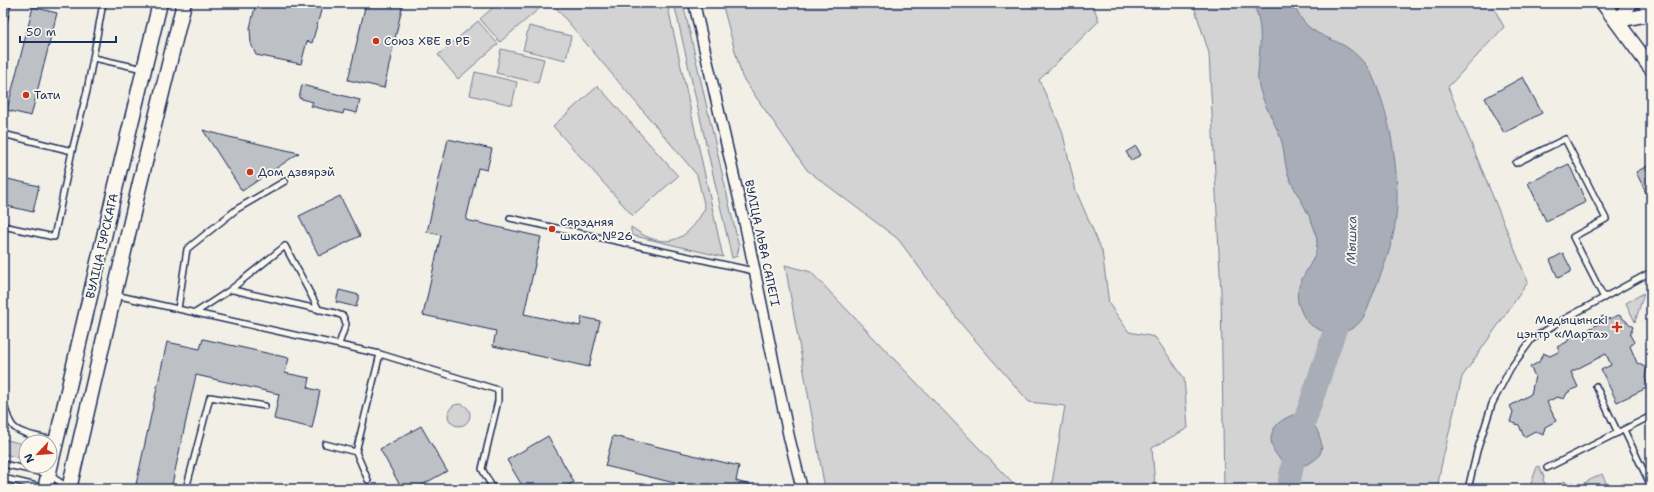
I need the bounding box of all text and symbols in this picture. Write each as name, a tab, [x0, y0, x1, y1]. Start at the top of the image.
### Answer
scale bar	[20, 18, 116, 44]
text: 50 m	[26, 24, 56, 40]
place label: Союз ХВЕ в РБ	[384, 33, 470, 49]
marker: Союз ХВЕ в РБ	[371, 36, 381, 46]
place label: Тати	[34, 87, 61, 103]
marker: Тати	[21, 90, 31, 100]
place label: Дом дзвярэй	[258, 164, 335, 180]
marker: Дом дзвярэй	[245, 167, 255, 177]
street label: ВУЛІЦА ЛЬВА САПЕГІ	[741, 178, 783, 308]
street label: ВУЛІЦА ГУРСКАГА	[82, 192, 122, 300]
place label: Сярэдняя школа №26	[560, 214, 633, 244]
water label: Мышка	[1343, 216, 1360, 265]
marker: Сярэдняя школа №26	[547, 224, 557, 234]
place label: Медыцынскі цэнтр «Марта»	[1516, 312, 1608, 342]
marker: Медыцынскі цэнтр «Марта»	[1611, 321, 1623, 333]
north arrow	[18, 434, 58, 474]
text: N	[21, 451, 38, 465]

